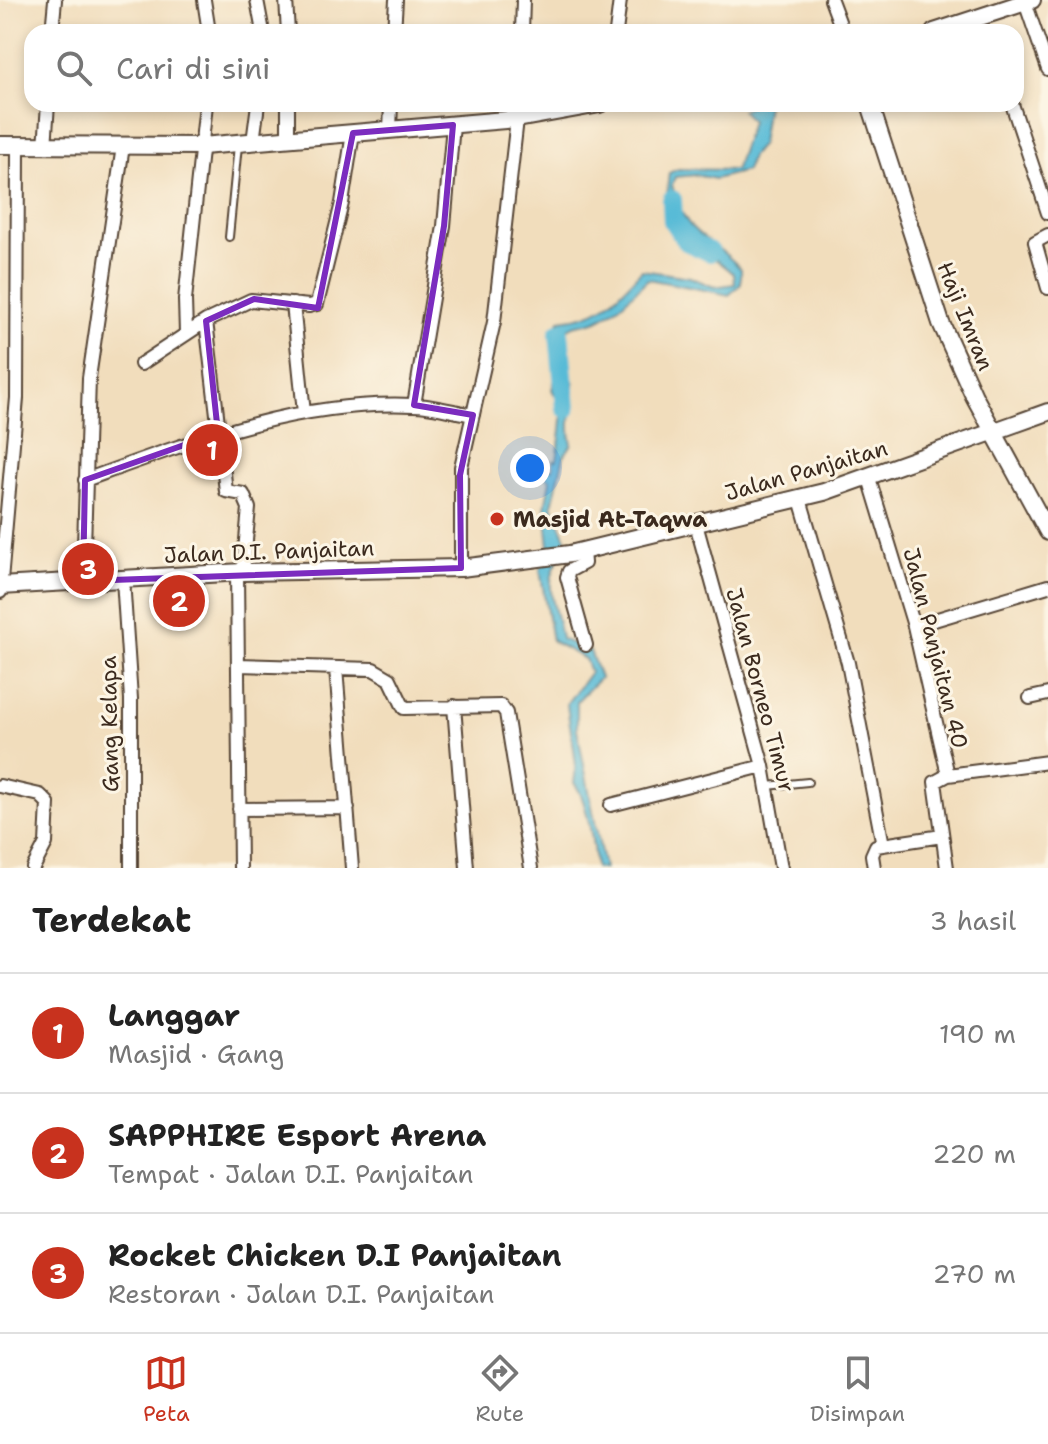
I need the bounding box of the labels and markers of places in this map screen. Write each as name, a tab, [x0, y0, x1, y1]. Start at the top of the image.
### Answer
pin: 1	[186, 420, 238, 480]
place label: Masjid At-Taqwa	[513, 505, 707, 534]
marker: Masjid At-Taqwa	[488, 510, 506, 528]
pin: 3	[62, 539, 114, 599]
pin: 2	[153, 571, 205, 631]

